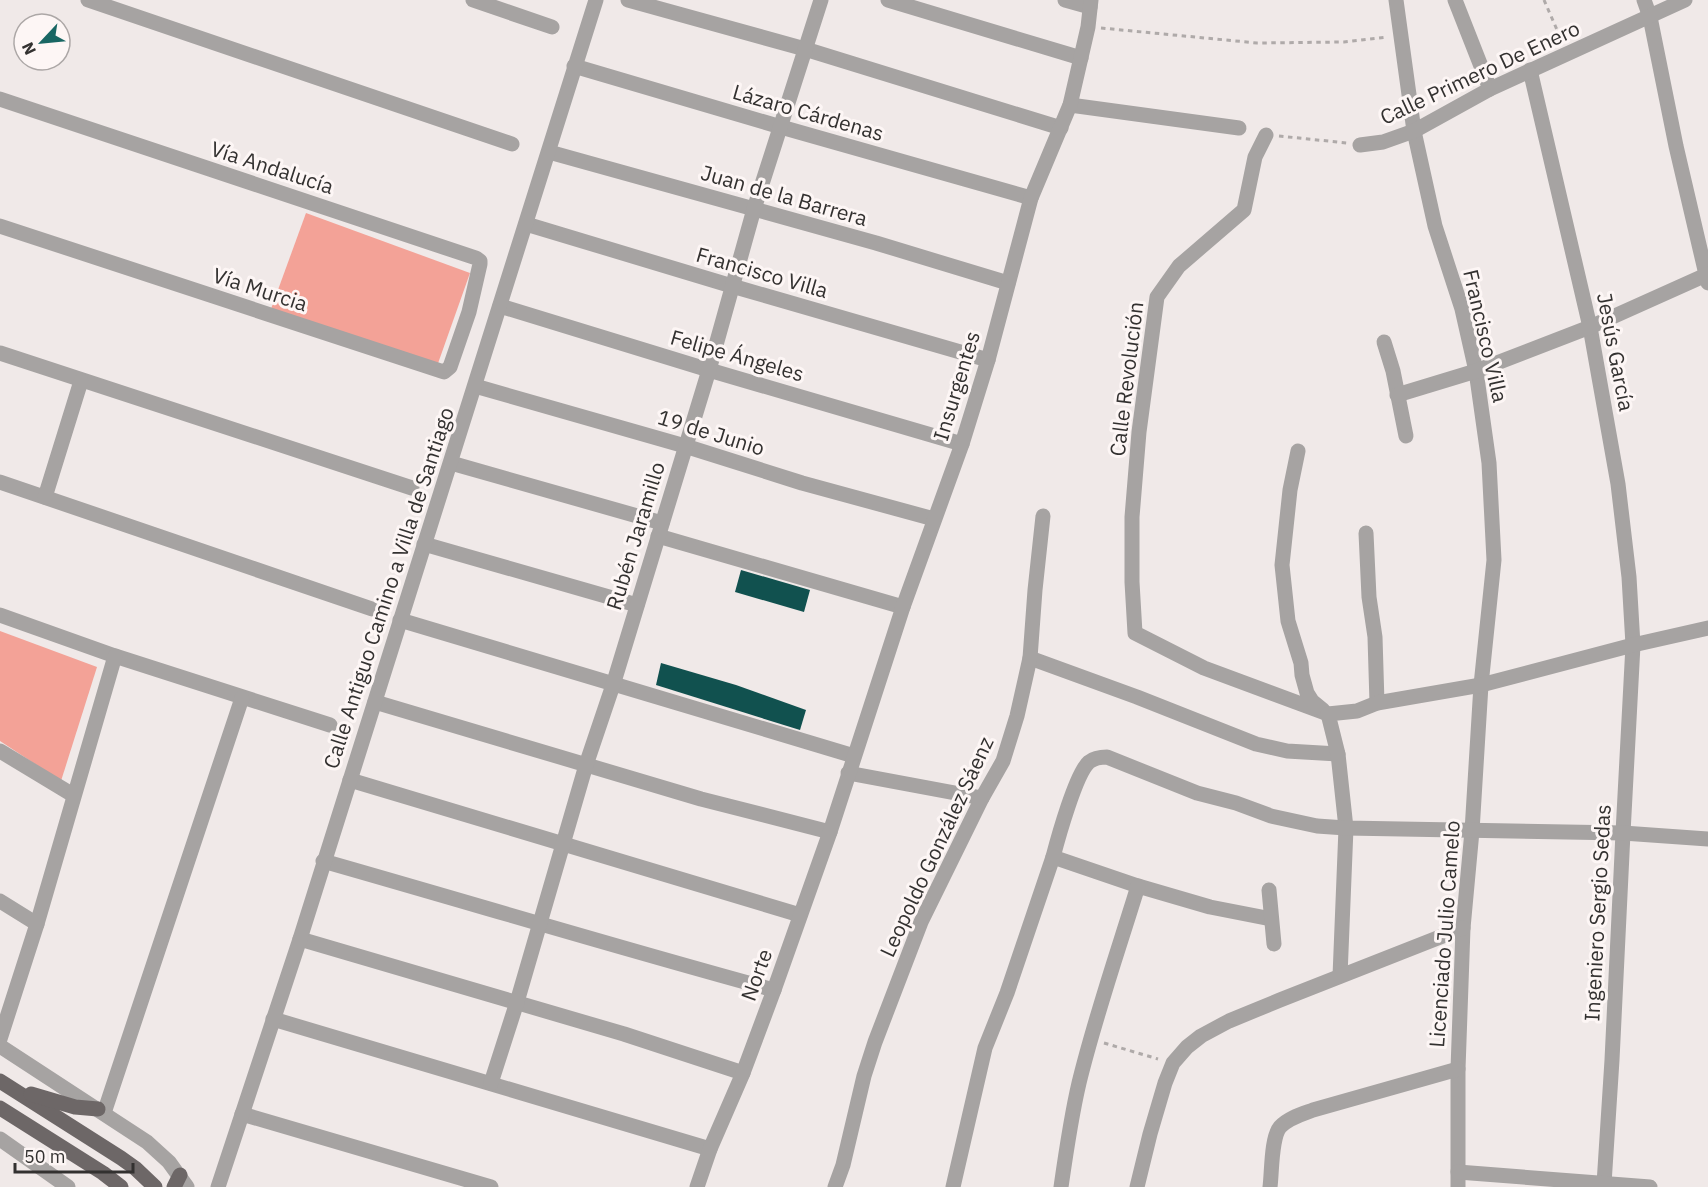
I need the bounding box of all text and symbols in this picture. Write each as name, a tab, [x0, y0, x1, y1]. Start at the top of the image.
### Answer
north arrow	[12, 12, 72, 72]
street label: Calle Primero De Enero	[1375, 13, 1584, 131]
text: N	[17, 39, 40, 58]
street label: Lázaro Cárdenas	[729, 77, 887, 147]
street label: Vía Andalucía	[207, 134, 337, 200]
street label: Juan de la Barrera	[698, 158, 871, 232]
street label: Francisco Villa	[693, 240, 831, 304]
street label: Vía Murcia	[209, 261, 311, 317]
street label: Francisco Villa	[1457, 266, 1515, 405]
street label: Jesús García	[1591, 290, 1641, 413]
street label: Calle Revolución	[1103, 300, 1149, 458]
street label: Felipe Ángeles	[667, 323, 807, 387]
street label: Insurgentes	[926, 328, 986, 444]
street label: Calle Antiguo Camino a Villa de Santiago	[316, 403, 460, 772]
street label: 19 de Junio	[654, 403, 768, 462]
street label: Rubén Jaramillo	[599, 458, 671, 613]
street label: Leopoldo González Sáenz	[873, 732, 1000, 961]
street label: Ingeniero Sergio Sedas	[1577, 804, 1617, 1022]
street label: Licenciado Julio Camelo	[1422, 819, 1466, 1048]
street label: Norte	[734, 945, 778, 1004]
scale bar	[15, 1136, 134, 1174]
text: 50 m	[24, 1145, 66, 1168]

